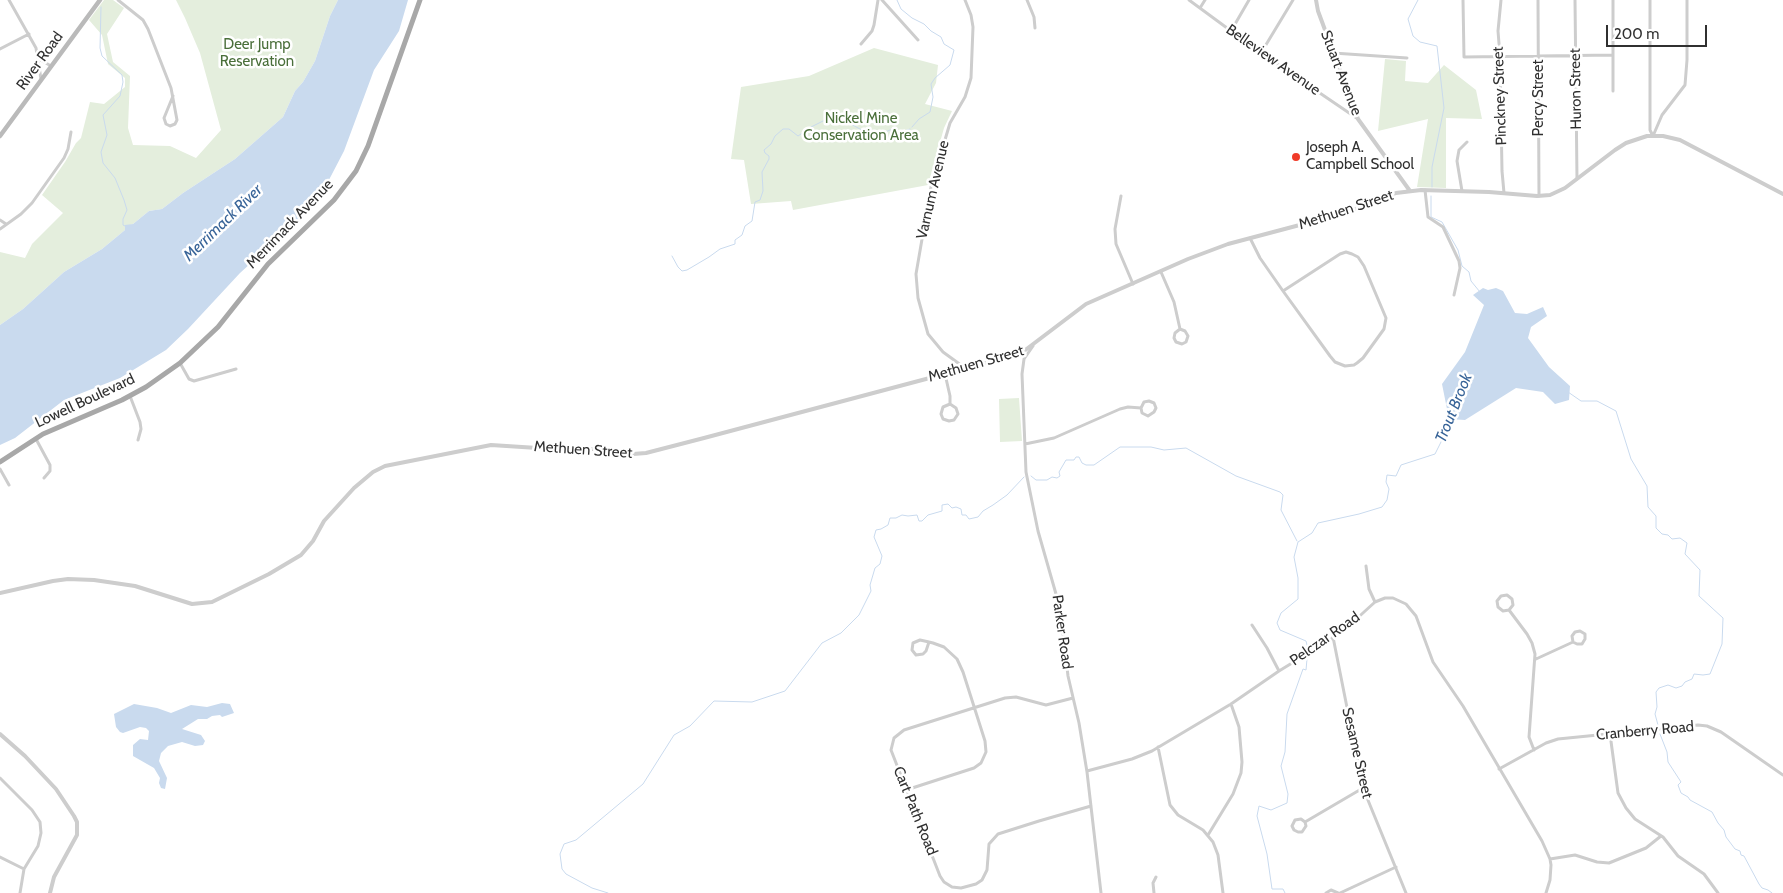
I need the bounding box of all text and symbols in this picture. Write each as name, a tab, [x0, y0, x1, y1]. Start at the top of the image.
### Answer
scale bar	[1608, 15, 1709, 47]
street label: Belleview Avenue	[1222, 21, 1324, 99]
text: 200 m	[1614, 25, 1659, 43]
street label: River Road	[13, 28, 67, 94]
street label: Stuart Avenue	[1317, 28, 1365, 118]
park label: Deer Jump Reservation	[220, 36, 294, 71]
street label: Pinckney Street	[1489, 46, 1511, 146]
street label: Huron Street	[1566, 48, 1586, 130]
street label: Percy Street	[1530, 60, 1548, 136]
park label: Nickel Mine Conservation Area	[803, 110, 919, 145]
street label: Varnum Avenue	[913, 139, 953, 241]
place label: Joseph A. Campbell School	[1306, 139, 1414, 174]
marker: Joseph A. Campbell School	[1290, 151, 1302, 163]
street label: Merrimack Avenue	[243, 176, 337, 272]
water label: Merrimack River	[180, 181, 266, 265]
street label: Methuen Street	[1296, 186, 1396, 234]
street label: Methuen Street	[926, 342, 1026, 386]
street label: Lowell Boulevard	[32, 370, 138, 432]
water label: Trout Brook	[1431, 371, 1477, 445]
street label: Methuen Street	[533, 438, 633, 462]
street label: Parker Road	[1048, 594, 1076, 670]
street label: Pelczar Road	[1287, 608, 1363, 670]
street label: Sesame Street	[1338, 706, 1376, 800]
street label: Cranberry Road	[1595, 718, 1695, 744]
street label: Cart Path Road	[889, 764, 941, 858]

